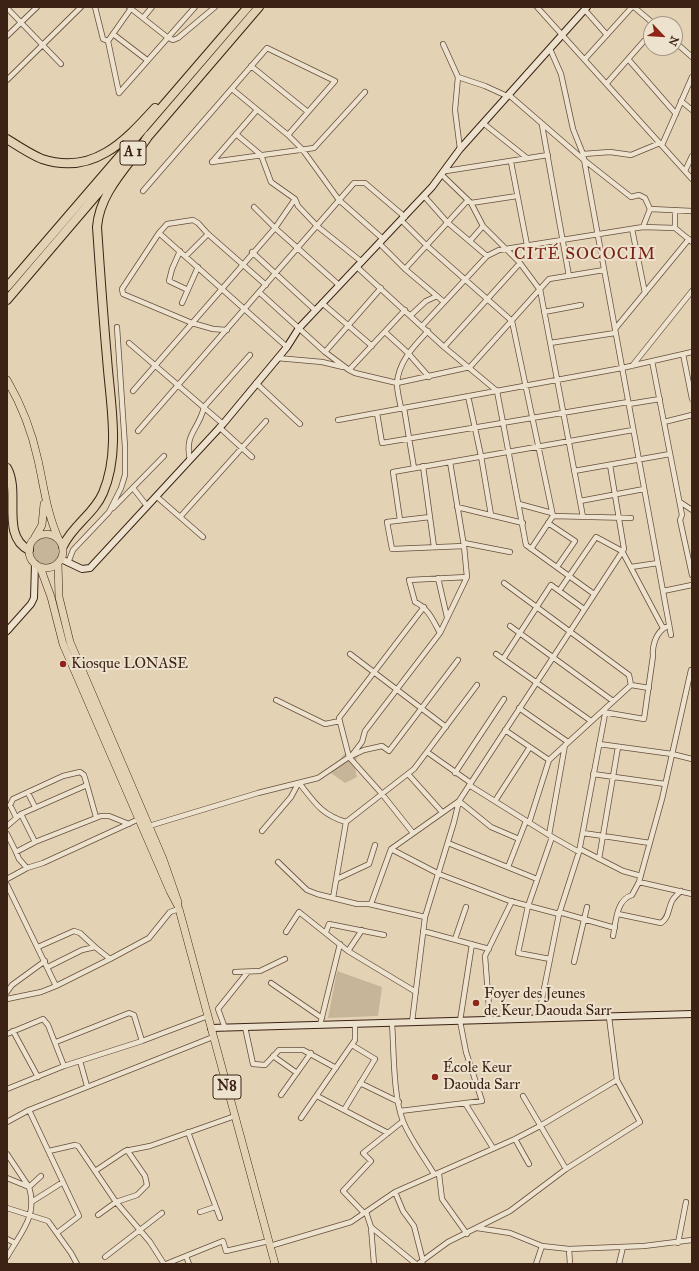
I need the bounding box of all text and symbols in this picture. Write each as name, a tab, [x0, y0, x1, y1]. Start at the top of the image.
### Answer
north arrow	[643, 16, 683, 56]
text: N	[666, 34, 681, 48]
road number: A 1	[120, 141, 146, 165]
district label: CITÉ SOCOCIM	[514, 245, 656, 265]
place label: Kiosque LONASE	[71, 655, 188, 673]
marker: Kiosque LONASE	[58, 659, 68, 669]
place label: Foyer des Jeunes de Keur Daouda Sarr	[484, 985, 612, 1020]
marker: Foyer des Jeunes de Keur Daouda Sarr	[471, 998, 481, 1008]
place label: École Keur Daouda Sarr	[443, 1059, 520, 1094]
marker: École Keur Daouda Sarr	[430, 1072, 440, 1082]
road number: N8	[213, 1075, 241, 1099]

